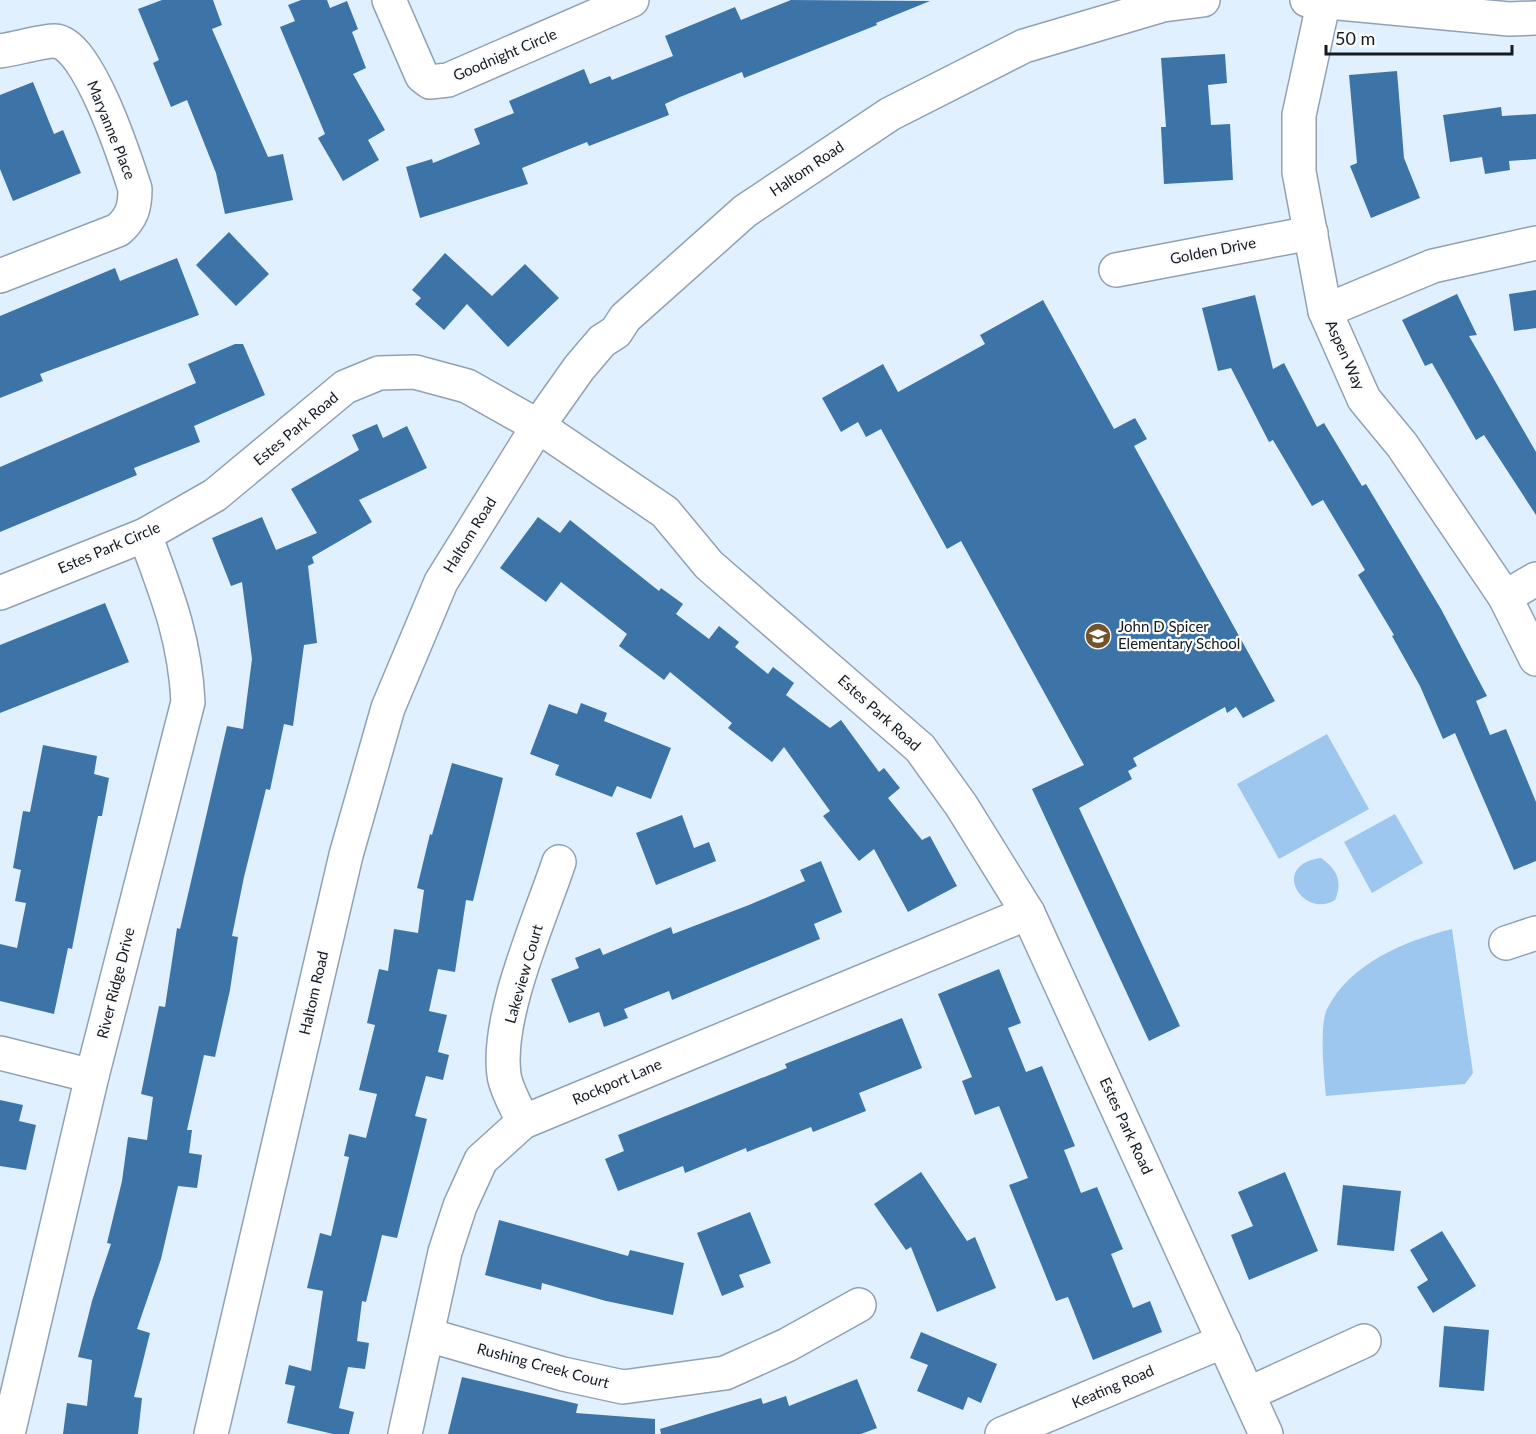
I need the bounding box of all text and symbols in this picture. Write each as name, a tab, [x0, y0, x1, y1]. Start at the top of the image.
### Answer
scale bar	[1326, 18, 1512, 56]
street label: Goodnight Circle	[450, 24, 559, 84]
text: 50 m	[1335, 27, 1375, 49]
street label: Maryanne Place	[84, 78, 140, 182]
street label: Haltom Road	[766, 137, 847, 200]
street label: Golden Drive	[1168, 233, 1257, 267]
street label: Aspen Way	[1323, 317, 1369, 393]
street label: Estes Park Road	[249, 388, 341, 469]
street label: Haltom Road	[439, 493, 499, 576]
street label: Estes Park Circle	[55, 517, 162, 577]
place label: John D Spicer Elementary School	[1118, 617, 1240, 652]
school or university icon: John D Spicer Elementary School	[1083, 621, 1113, 651]
street label: Estes Park Road	[835, 670, 925, 754]
street label: Lakeview Court	[500, 922, 546, 1025]
street label: River Ridge Drive	[93, 925, 138, 1040]
street label: Haltom Road	[295, 949, 331, 1036]
street label: Rockport Lane	[569, 1054, 664, 1108]
street label: Estes Park Road	[1097, 1074, 1157, 1177]
street label: Rushing Creek Court	[475, 1339, 612, 1391]
street label: Keating Road	[1069, 1361, 1156, 1411]

